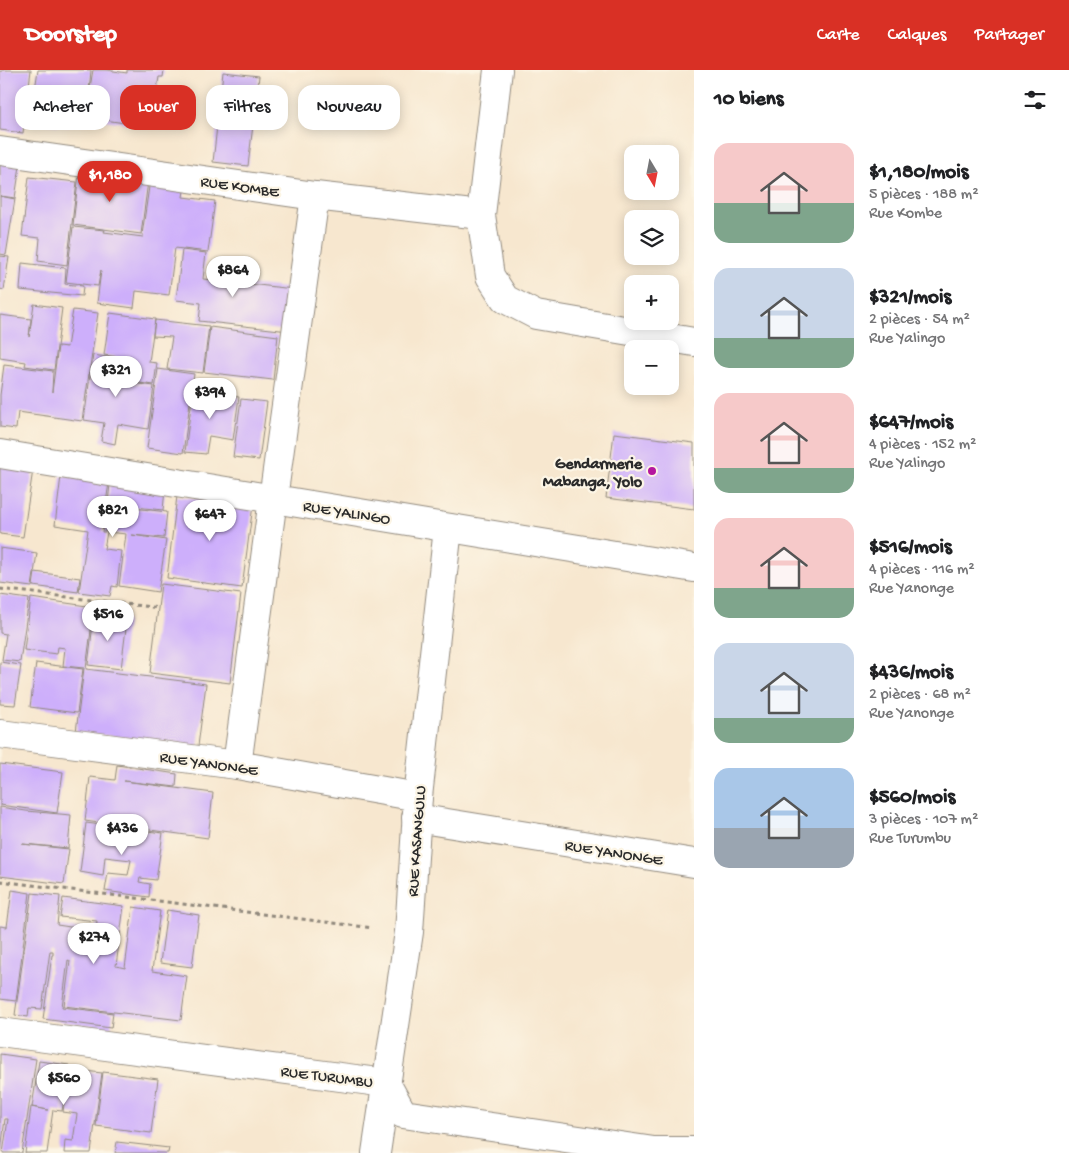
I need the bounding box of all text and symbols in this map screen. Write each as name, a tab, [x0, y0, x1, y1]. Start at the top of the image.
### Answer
text: Doorstep	[25, 21, 117, 50]
text: Carte	[817, 25, 860, 46]
text: Calques	[888, 25, 946, 46]
text: Partager	[974, 25, 1044, 46]
chip: Acheter	[15, 85, 110, 130]
chip: Louer	[120, 85, 196, 130]
chip: Filtres	[206, 85, 288, 130]
chip: Nouveau	[298, 85, 400, 130]
icon: filters	[1021, 86, 1049, 114]
text: 10 biens	[714, 88, 784, 113]
north arrow	[624, 145, 679, 200]
map controls	[624, 145, 679, 395]
pin: $1,180	[69, 160, 151, 203]
text: $1,180/mois	[869, 161, 969, 186]
icon: home	[754, 163, 814, 223]
text: $1,180	[89, 167, 131, 186]
street label: RUE KOMBE	[199, 174, 281, 204]
text: 5 pièces · 188 m²	[869, 186, 978, 205]
text: Rue Kombe	[869, 205, 942, 224]
button: layers	[624, 210, 679, 265]
pin: $864	[203, 256, 263, 298]
text: $864	[217, 262, 249, 281]
button: +	[624, 275, 679, 330]
text: $321/mois	[869, 286, 951, 311]
icon: home	[754, 288, 814, 348]
text: 2 pièces · 54 m²	[869, 311, 970, 330]
text: Rue Yalingo	[869, 330, 945, 349]
button: −	[624, 340, 679, 395]
pin: $321	[86, 356, 146, 398]
text: $321	[101, 362, 131, 381]
pin: $394	[180, 378, 240, 420]
text: $394	[194, 384, 226, 403]
text: $647/mois	[869, 411, 953, 436]
icon: home	[754, 413, 814, 473]
text: 4 pièces · 152 m²	[869, 436, 976, 455]
text: Rue Yalingo	[869, 455, 945, 474]
place label: Gendarmerie Mabanga, Yolo	[543, 456, 643, 493]
marker: Gendarmerie Mabanga, Yolo	[646, 465, 658, 477]
pin: $821	[83, 496, 143, 538]
street label: RUE YALINGO	[301, 498, 392, 531]
pin: $647	[180, 500, 240, 542]
text: $821	[98, 502, 128, 521]
text: $647	[194, 506, 226, 525]
text: $516/mois	[869, 536, 952, 561]
icon: home	[754, 538, 814, 598]
text: 4 pièces · 116 m²	[869, 561, 975, 580]
text: Rue Yanonge	[869, 580, 954, 599]
pin: $516	[78, 600, 138, 642]
text: $516	[93, 606, 123, 625]
text: $436/mois	[869, 661, 953, 686]
icon: home	[754, 663, 814, 723]
text: 2 pièces · 68 m²	[869, 686, 971, 705]
text: Rue Yanonge	[869, 705, 954, 724]
street label: RUE YANONGE	[158, 749, 260, 782]
street label: RUE KASANGULU	[405, 785, 432, 897]
text: $560/mois	[869, 786, 955, 811]
icon: home	[754, 788, 814, 848]
text: 3 pièces · 107 m²	[869, 811, 978, 830]
pin: $436	[92, 814, 152, 856]
text: $436	[106, 820, 138, 839]
text: Rue Turumbu	[869, 830, 951, 849]
street label: RUE YANONGE	[563, 837, 665, 872]
pin: $274	[64, 922, 124, 965]
text: $274	[79, 929, 109, 948]
street label: RUE TURUMBU	[279, 1063, 374, 1094]
pin: $560	[34, 1064, 94, 1106]
text: $560	[48, 1070, 80, 1089]

